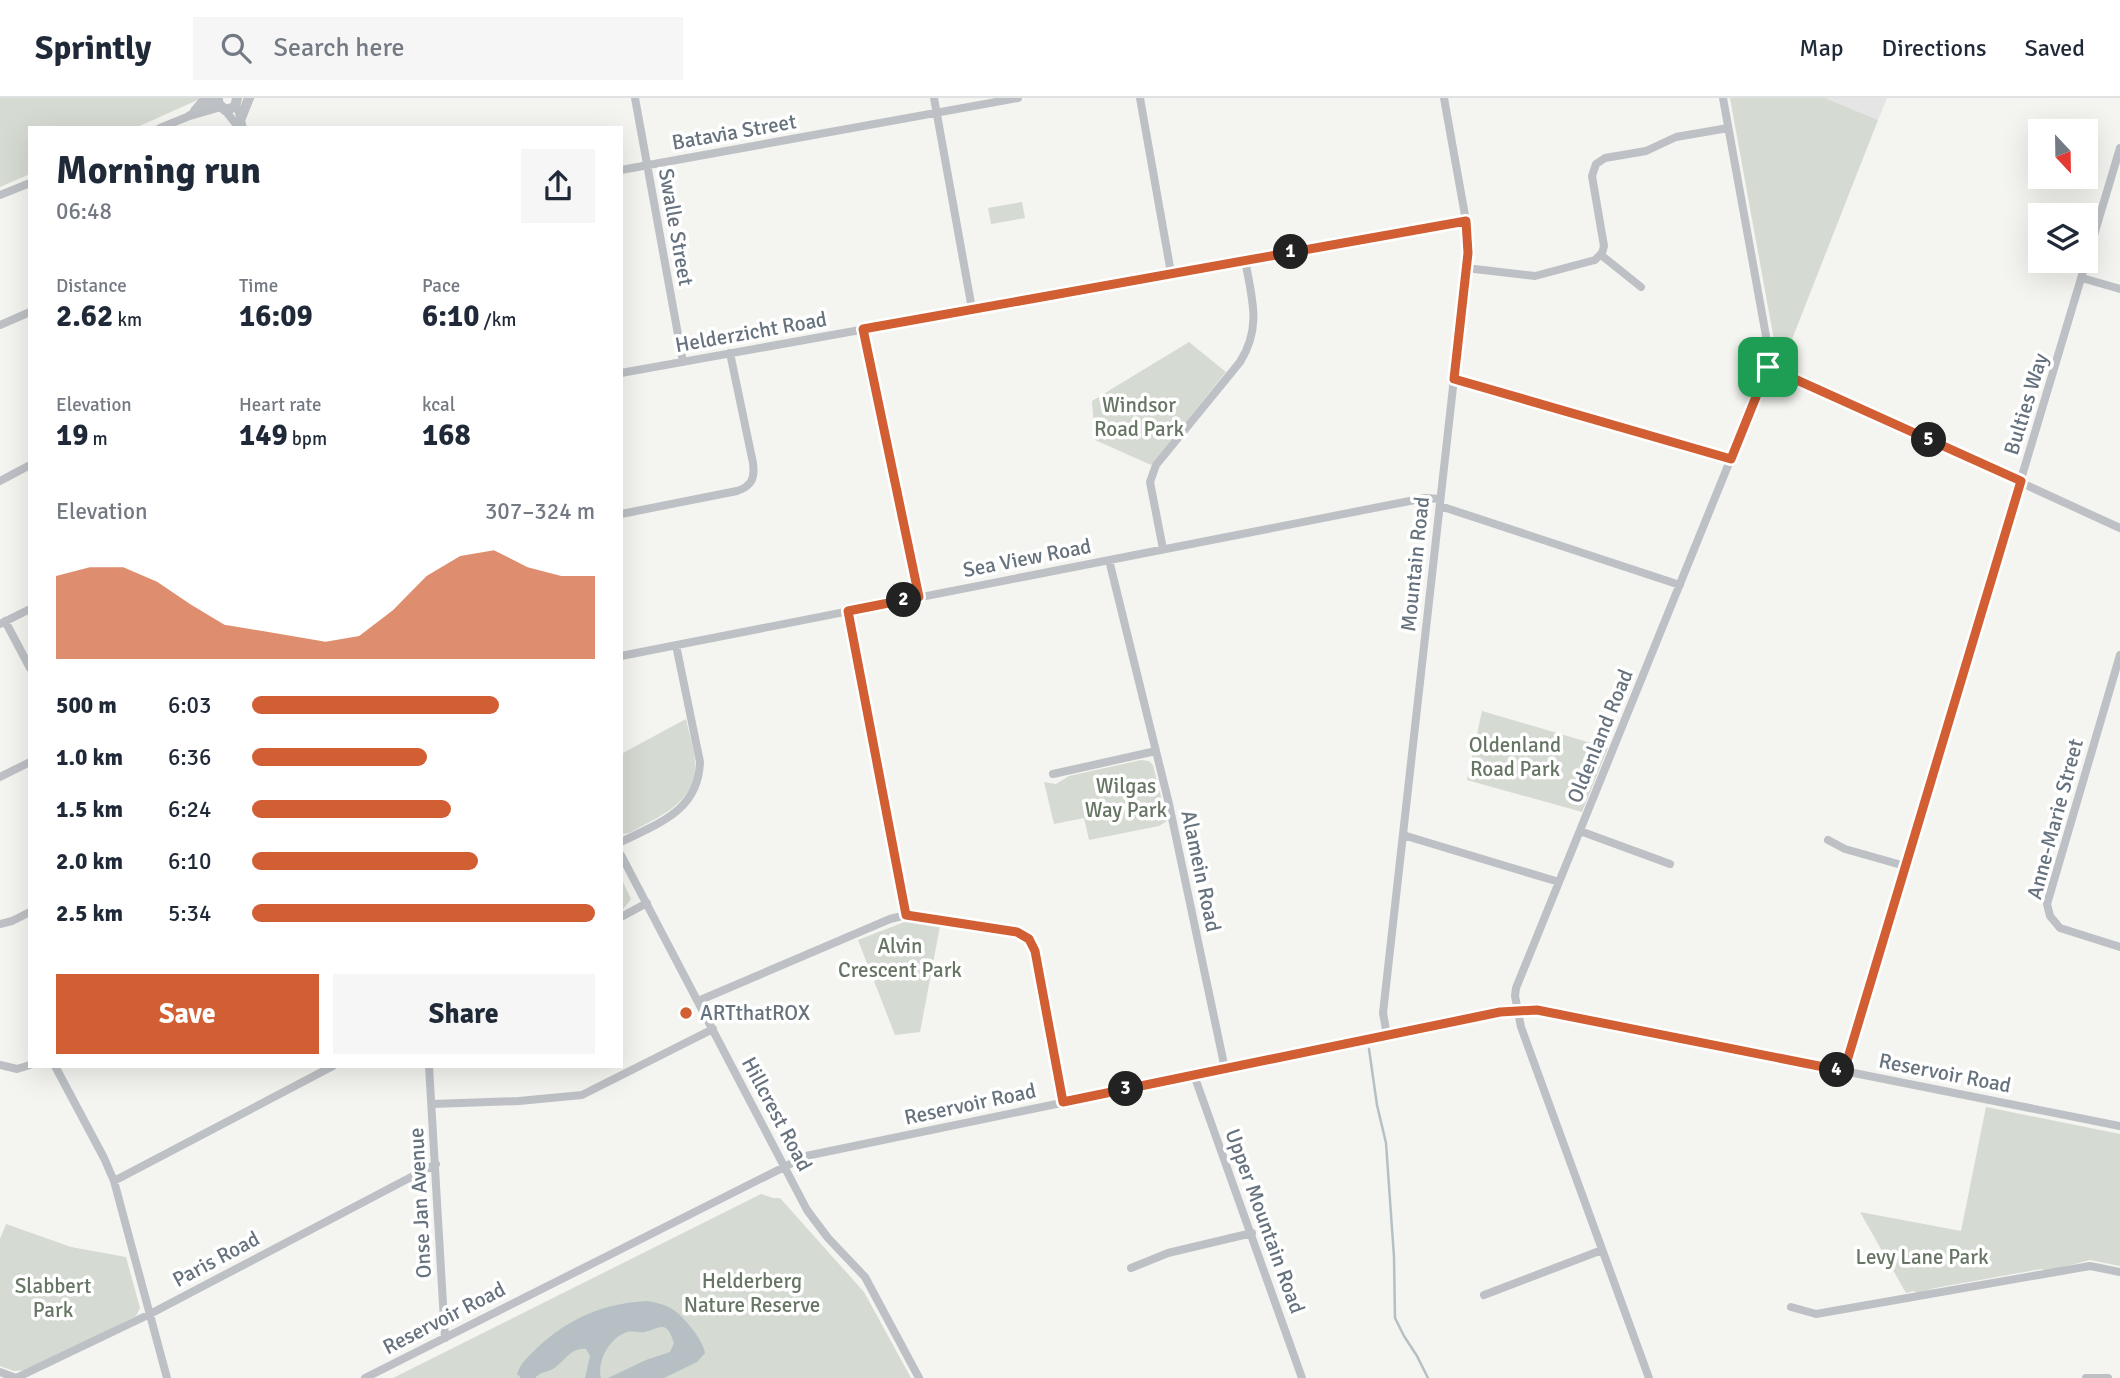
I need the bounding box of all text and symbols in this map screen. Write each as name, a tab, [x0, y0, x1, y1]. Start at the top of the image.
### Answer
search box	[193, 17, 683, 80]
text: Sprintly	[35, 28, 151, 69]
icon: search	[217, 29, 255, 67]
text: Search here	[273, 32, 405, 64]
text: Map	[1799, 33, 1844, 63]
text: Directions	[1882, 33, 1987, 63]
text: Saved	[2025, 33, 2085, 63]
street label: Batavia Street	[670, 108, 798, 156]
north arrow	[2028, 119, 2098, 189]
map controls	[2028, 119, 2098, 273]
text: Morning run	[56, 147, 261, 194]
button: share	[521, 149, 595, 223]
street label: Swalle Street	[653, 166, 699, 288]
text: 06:48	[56, 197, 112, 226]
button: layers	[2028, 203, 2098, 273]
pin: 1	[1274, 234, 1308, 270]
text: 1	[1285, 239, 1296, 263]
text: Distance	[56, 274, 127, 298]
text: Time	[239, 274, 278, 298]
text: Pace	[422, 274, 460, 298]
text: 2.62	[56, 298, 113, 335]
text: 16:09	[239, 298, 313, 335]
text: 6:10	[422, 298, 479, 335]
street label: Helderzicht Road	[673, 306, 829, 358]
text: km	[113, 308, 142, 332]
text: /km	[479, 308, 516, 332]
pin	[1738, 337, 1798, 397]
icon: arrive	[1749, 348, 1787, 386]
street label: Bulties Way	[1998, 350, 2054, 458]
park label: Windsor Road Park	[1094, 392, 1184, 442]
text: Elevation	[56, 393, 132, 417]
text: Heart rate	[239, 393, 321, 417]
text: kcal	[422, 393, 455, 417]
text: 19	[56, 417, 88, 454]
text: 149	[239, 417, 288, 454]
text: 168	[422, 417, 471, 454]
pin: 5	[1912, 422, 1946, 458]
text: m	[88, 427, 108, 451]
text: bpm	[288, 427, 327, 451]
text: 5	[1923, 427, 1934, 451]
street label: Mountain Road	[1395, 495, 1435, 633]
text: Elevation	[56, 497, 148, 526]
text: 307–324 m	[485, 497, 595, 526]
street label: Sea View Road	[961, 533, 1093, 583]
pin: 2	[886, 582, 922, 618]
text: 2	[898, 587, 909, 611]
street label: Oldenland Road	[1561, 665, 1639, 807]
text: 500 m	[56, 691, 117, 720]
text: 6:03	[168, 691, 211, 720]
park label: Oldenland Road Park	[1469, 732, 1561, 782]
street label: Anne-Marie Street	[2021, 736, 2089, 902]
text: 1.0 km	[56, 743, 123, 772]
text: 6:36	[168, 743, 211, 772]
park label: Wilgas Way Park	[1085, 773, 1168, 823]
text: 1.5 km	[56, 795, 123, 824]
text: 6:24	[168, 795, 211, 824]
street label: Alamein Road	[1175, 808, 1227, 934]
text: 2.0 km	[56, 847, 123, 876]
text: 6:10	[168, 847, 211, 876]
text: 2.5 km	[56, 899, 123, 928]
text: 5:34	[168, 899, 211, 928]
park label: Alvin Crescent Park	[838, 933, 962, 983]
button: Save	[56, 974, 319, 1054]
button: Share	[333, 974, 595, 1054]
place label: ARTthatROX	[700, 1000, 810, 1026]
marker: ARTthatROX	[678, 1005, 694, 1021]
street label: Reservoir Road	[1877, 1047, 2013, 1099]
street label: Hillcrest Road	[736, 1052, 818, 1176]
pin: 4	[1820, 1052, 1854, 1088]
text: 4	[1831, 1057, 1842, 1081]
pin: 3	[1108, 1072, 1144, 1107]
text: 3	[1120, 1076, 1131, 1100]
street label: Reservoir Road	[902, 1077, 1038, 1131]
street label: Upper Mountain Road	[1219, 1125, 1311, 1317]
street label: Onse Jan Avenue	[403, 1127, 437, 1279]
street label: Paris Road	[168, 1225, 264, 1293]
park label: Levy Lane Park	[1855, 1244, 1989, 1270]
park label: Helderberg Nature Reserve	[684, 1268, 820, 1318]
park label: Slabbert Park	[15, 1273, 91, 1323]
street label: Reservoir Road	[378, 1276, 510, 1360]

